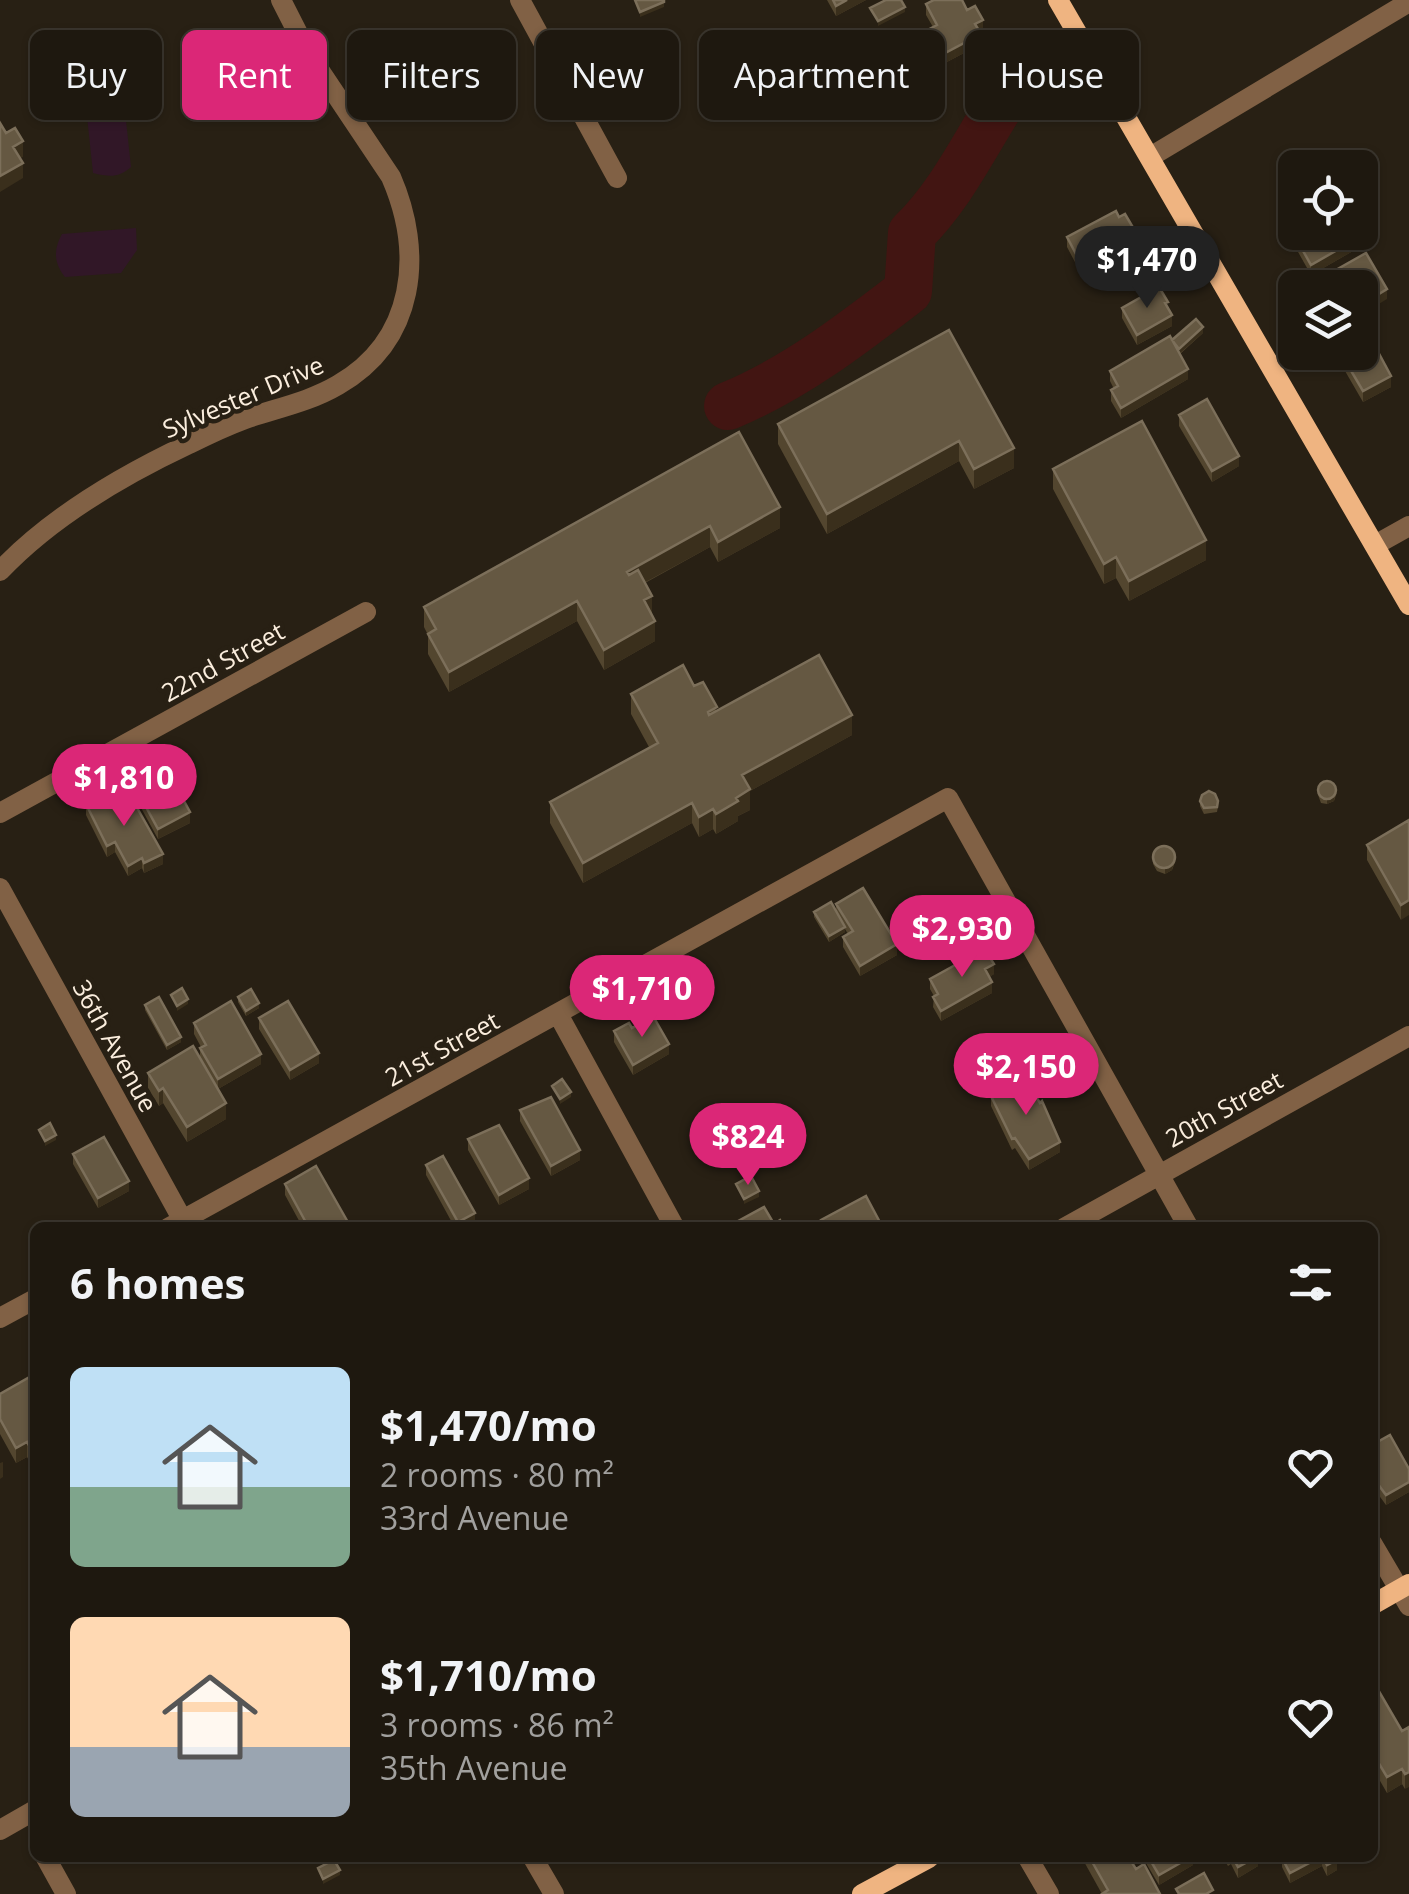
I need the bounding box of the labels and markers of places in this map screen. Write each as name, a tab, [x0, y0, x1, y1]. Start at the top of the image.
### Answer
pin: $1,470	[1066, 226, 1228, 311]
pin: $1,810	[43, 744, 205, 829]
pin: $2,930	[881, 895, 1043, 980]
pin: $1,710	[561, 955, 723, 1040]
pin: $2,150	[945, 1033, 1107, 1118]
pin: $824	[689, 1103, 807, 1188]

